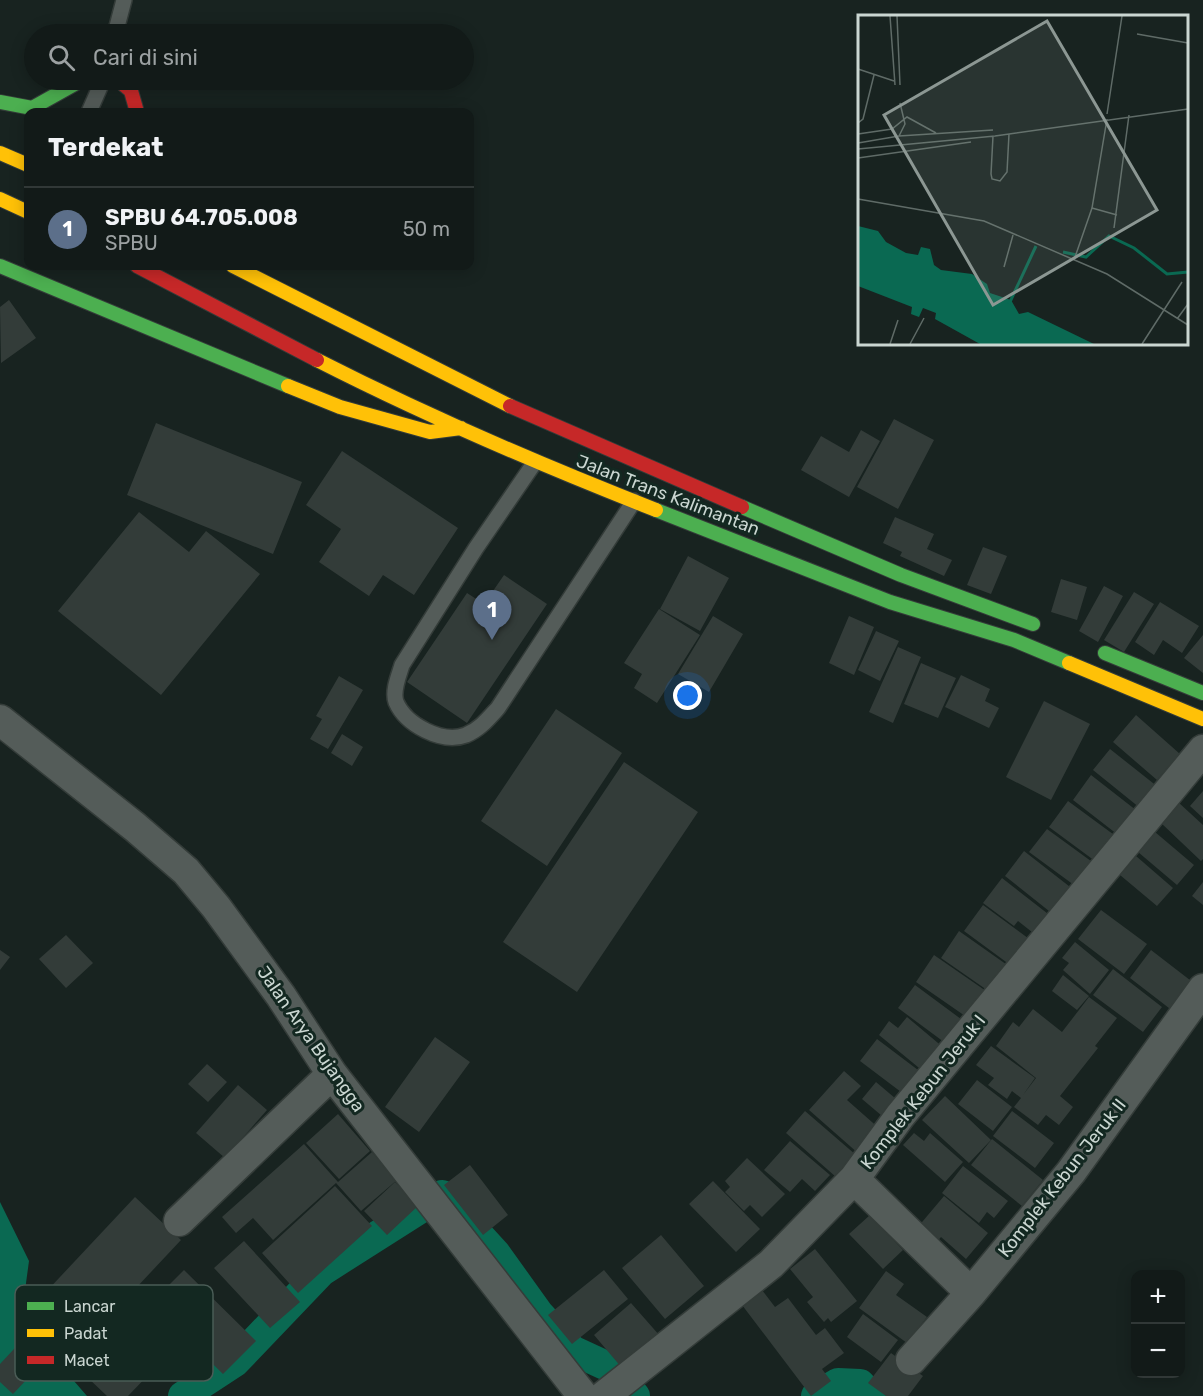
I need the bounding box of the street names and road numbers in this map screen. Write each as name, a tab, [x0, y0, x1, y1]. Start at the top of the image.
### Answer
street label: Jalan Trans Kalimantan	[573, 450, 763, 540]
street label: Jalan Arya Bujangga	[252, 962, 370, 1116]
street label: Komplek Kebun Jeruk I	[856, 1010, 990, 1174]
street label: Komplek Kebun Jeruk II	[993, 1094, 1131, 1262]

